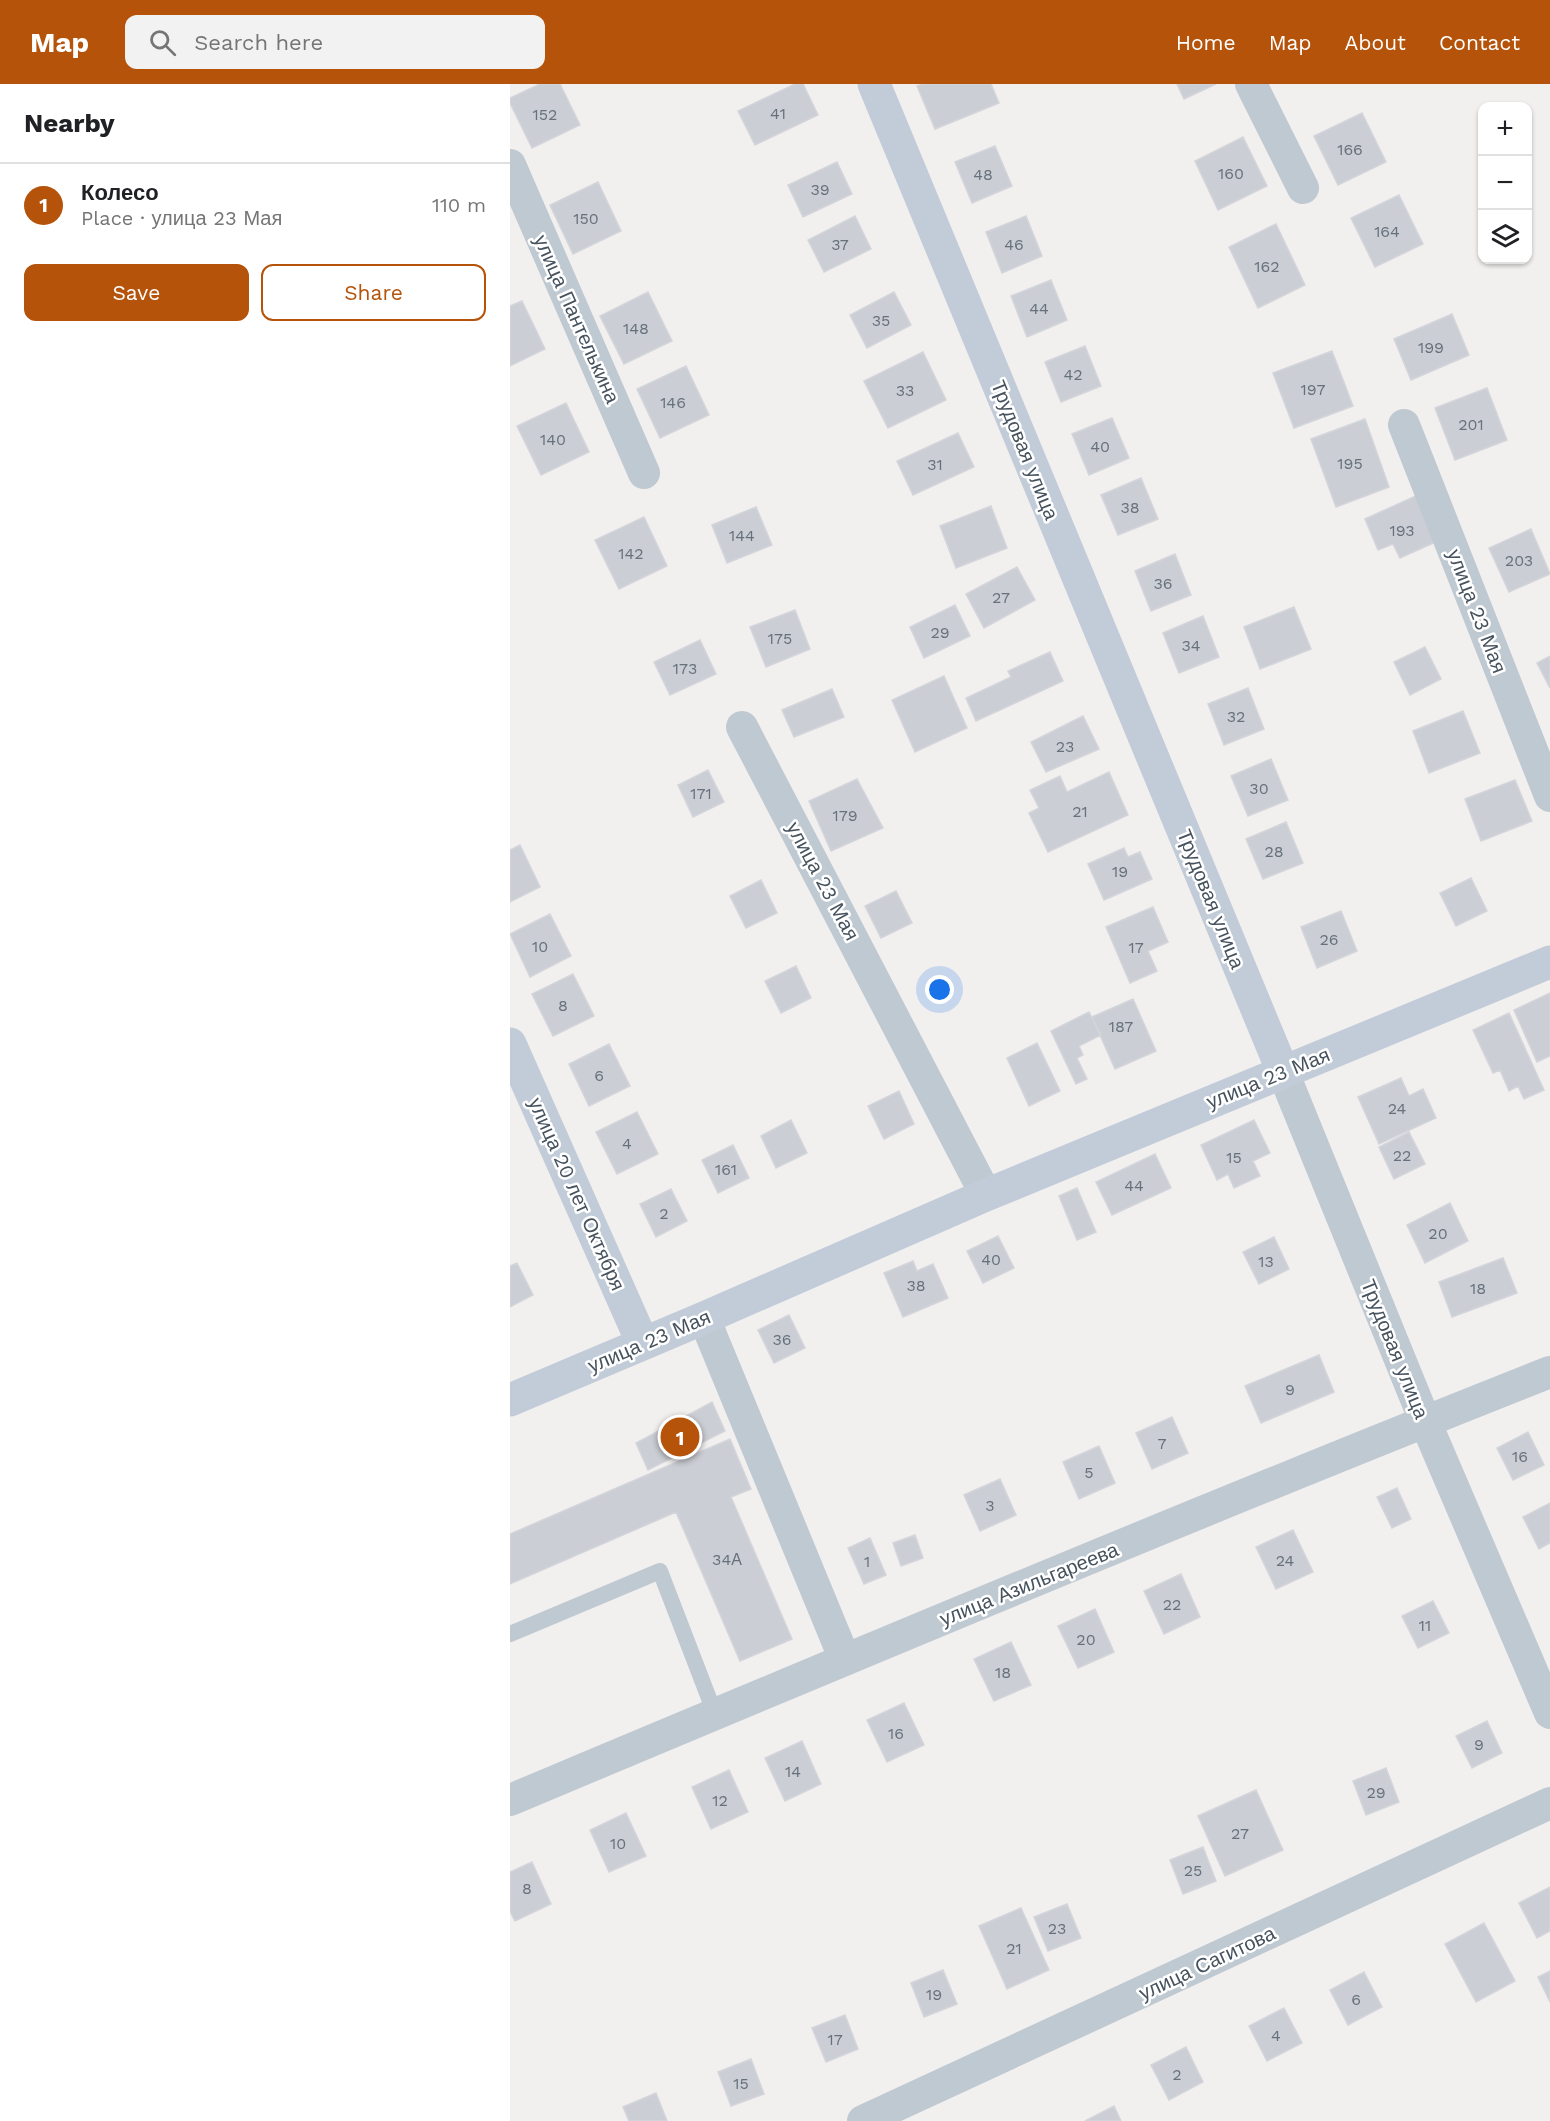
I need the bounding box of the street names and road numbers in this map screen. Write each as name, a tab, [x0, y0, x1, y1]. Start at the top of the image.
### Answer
street label: улица Пантелькина	[529, 231, 625, 408]
street label: Трудовая улица	[986, 377, 1064, 524]
street label: улица 23 Мая	[1442, 546, 1512, 676]
street label: улица 23 Мая	[782, 818, 864, 944]
street label: Трудовая улица	[1172, 826, 1250, 973]
street label: улица 23 Мая	[1203, 1042, 1333, 1114]
street label: улица 20 лет Октября	[524, 1094, 630, 1294]
street label: Трудовая улица	[1356, 1276, 1434, 1423]
street label: улица 23 Мая	[584, 1304, 714, 1378]
street label: улица Азильгареева	[936, 1537, 1123, 1631]
street label: улица Сагитова	[1135, 1921, 1280, 2005]

